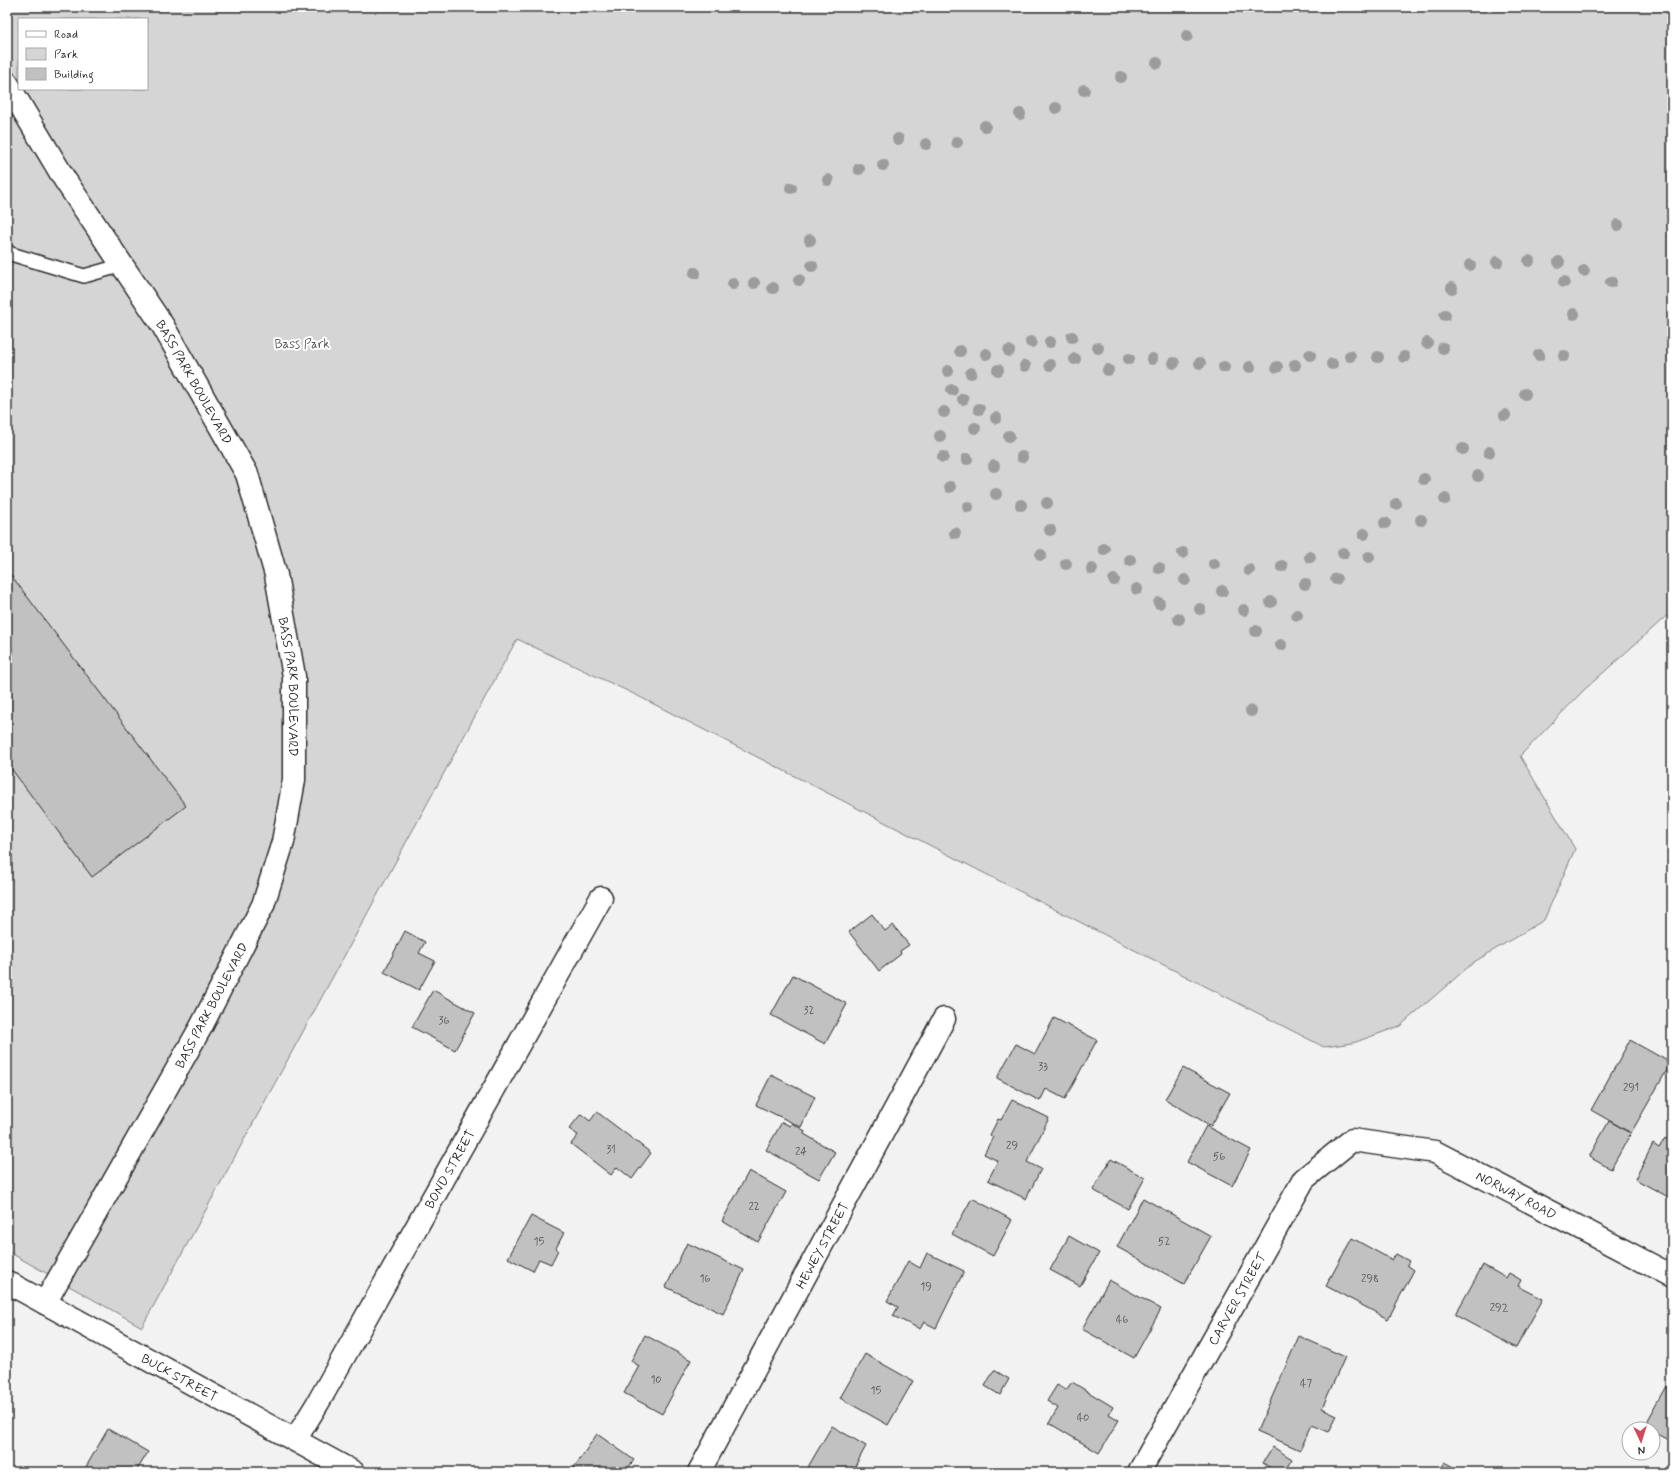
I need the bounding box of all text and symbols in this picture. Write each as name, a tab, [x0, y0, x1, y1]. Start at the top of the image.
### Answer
legend	[18, 18, 148, 90]
text: Road	[54, 27, 78, 43]
text: Park	[54, 47, 78, 63]
text: Building	[54, 67, 94, 84]
street label: BASS PARK BOULEVARD	[151, 317, 235, 448]
park label: Bass Park	[274, 336, 330, 353]
street label: BASS PARK BOULEVARD	[274, 616, 301, 756]
street label: BASS PARK BOULEVARD	[172, 940, 253, 1072]
house number: 32	[804, 1004, 815, 1018]
house number: 36	[438, 1014, 450, 1028]
house number: 33	[1038, 1060, 1048, 1074]
house number: 291	[1623, 1081, 1639, 1095]
street label: BOND STREET	[422, 1127, 480, 1212]
house number: 29	[1006, 1139, 1018, 1153]
house number: 31	[606, 1143, 616, 1157]
house number: 24	[795, 1145, 807, 1159]
house number: 56	[1213, 1150, 1225, 1164]
street label: NORWAY ROAD	[1473, 1168, 1559, 1224]
street label: HEWEY STREET	[793, 1199, 854, 1292]
house number: 22	[748, 1200, 760, 1214]
house number: 15	[534, 1235, 545, 1249]
house number: 52	[1158, 1235, 1170, 1249]
street label: CARVER STREET	[1205, 1249, 1271, 1349]
house number: 16	[700, 1272, 711, 1286]
house number: 298	[1361, 1272, 1379, 1286]
house number: 19	[920, 1280, 932, 1294]
house number: 292	[1490, 1301, 1509, 1315]
house number: 46	[1116, 1313, 1128, 1327]
street label: BUCK STREET	[138, 1350, 220, 1406]
house number: 10	[650, 1373, 662, 1387]
house number: 47	[1300, 1377, 1312, 1391]
house number: 15	[871, 1384, 882, 1398]
house number: 40	[1077, 1411, 1089, 1425]
north arrow	[1621, 1421, 1661, 1461]
text: N	[1637, 1443, 1646, 1457]

